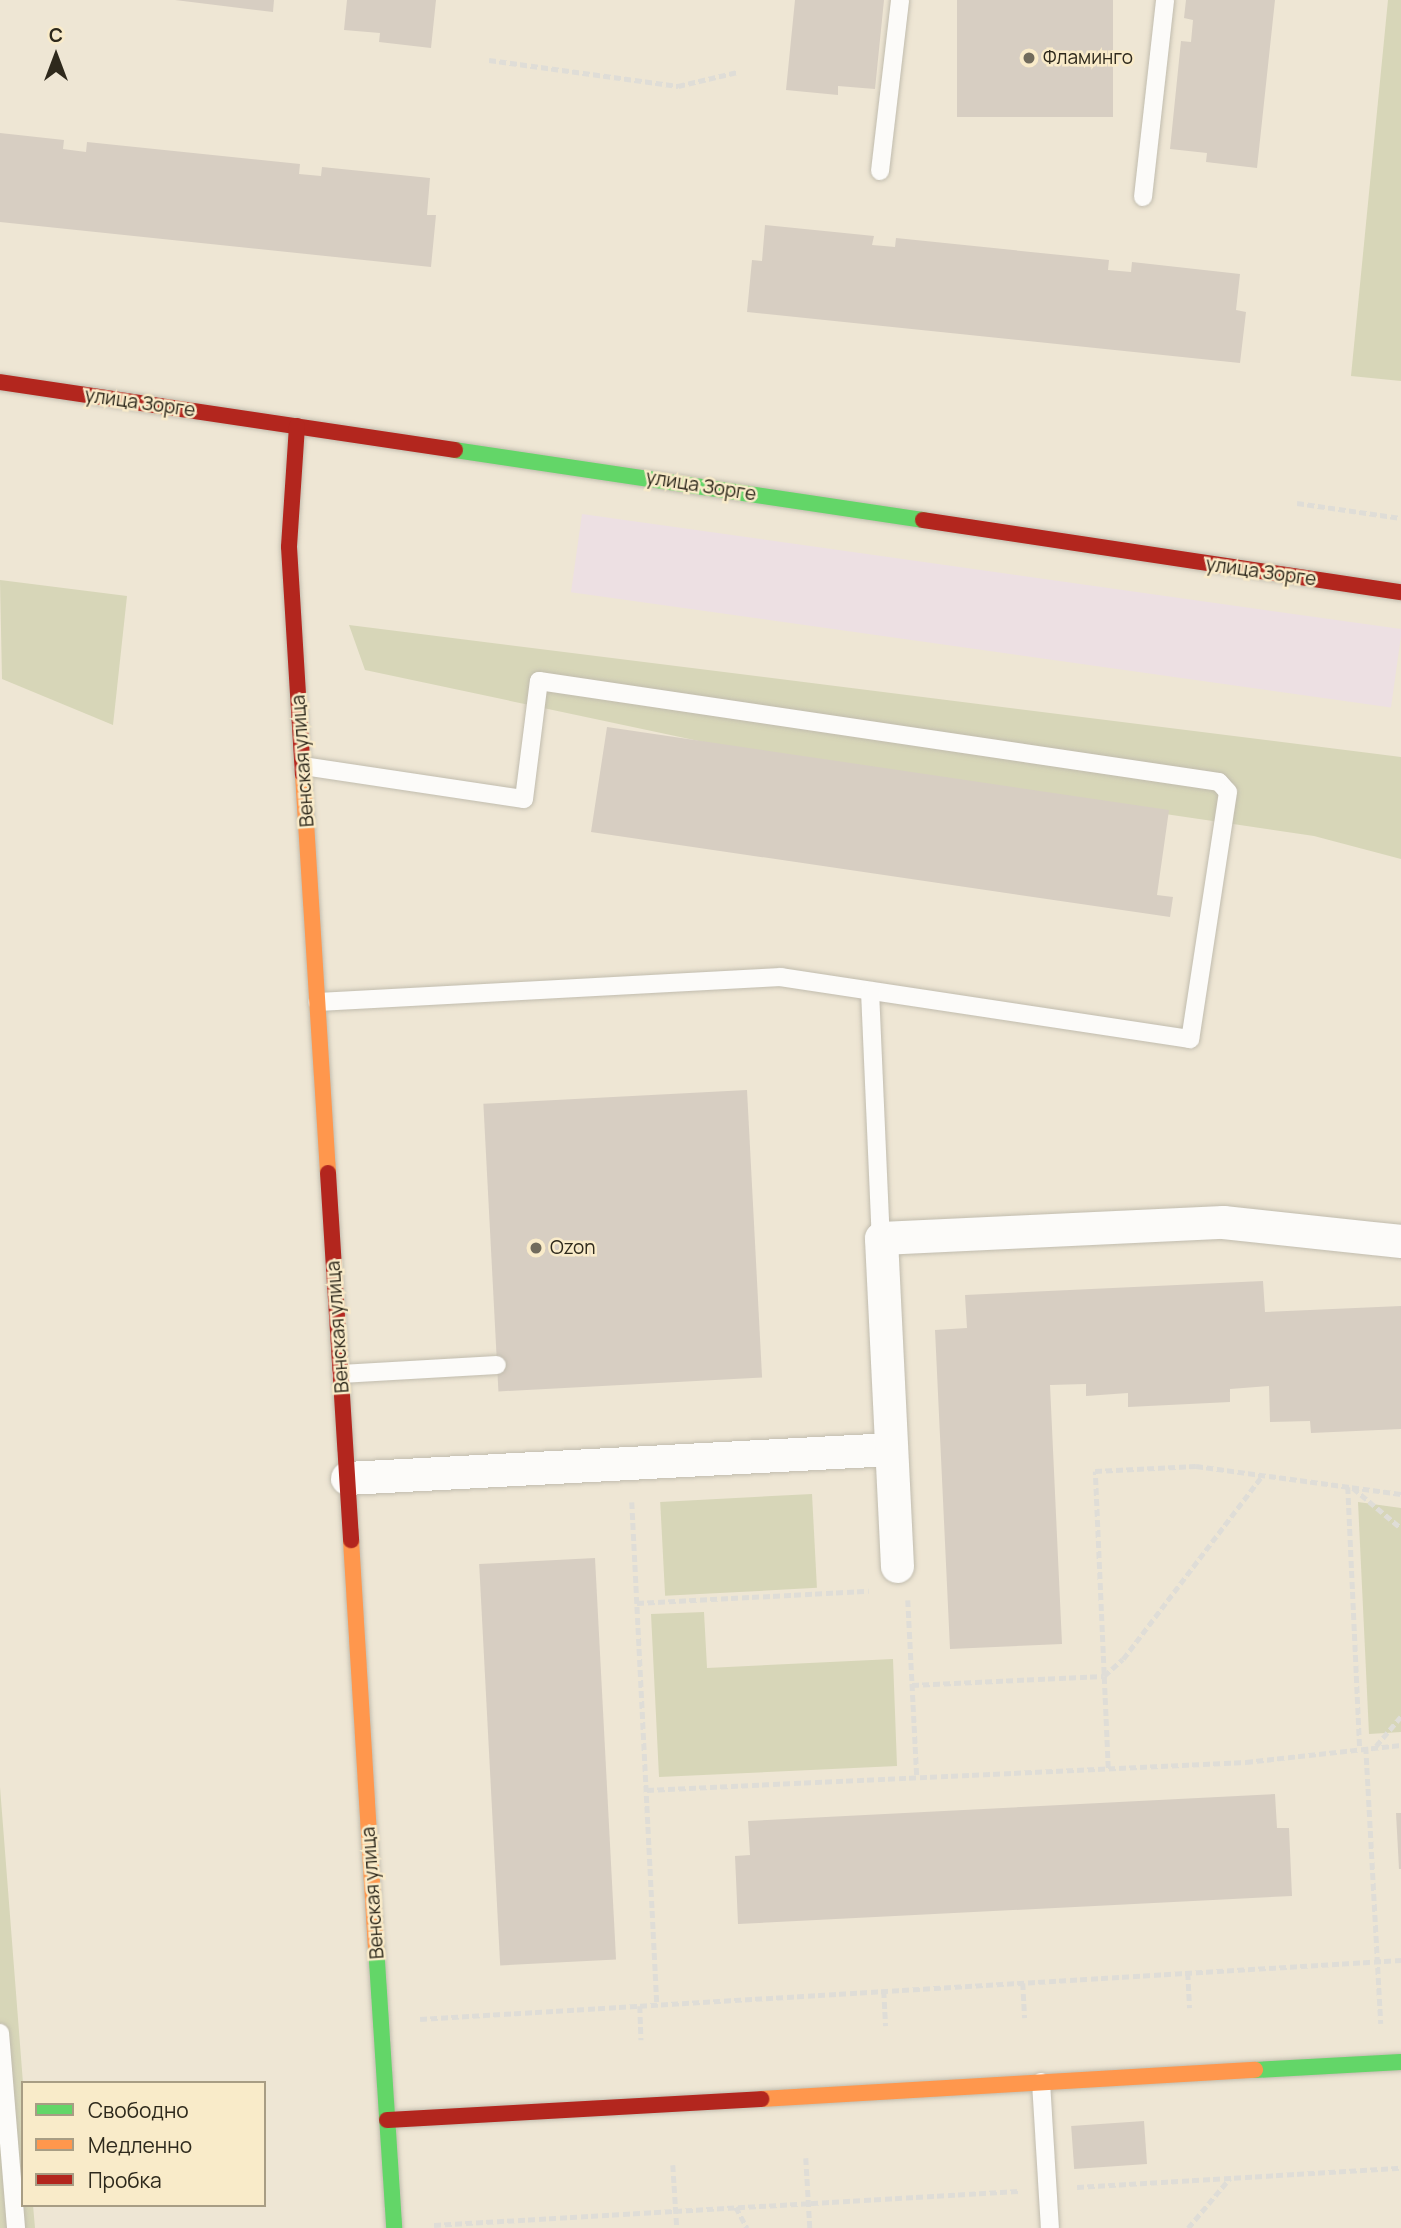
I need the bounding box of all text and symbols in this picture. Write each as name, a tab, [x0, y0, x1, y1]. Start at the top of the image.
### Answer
north arrow	[21, 21, 91, 91]
text: С	[49, 22, 63, 48]
place label: Фламинго	[1043, 47, 1133, 69]
marker: Фламинго	[1021, 50, 1037, 66]
street label: улица Зорге	[83, 384, 197, 422]
street label: улица Зорге	[644, 466, 758, 506]
street label: улица Зорге	[1204, 553, 1318, 591]
street label: Венская улица	[287, 694, 319, 828]
place label: Ozon	[550, 1237, 596, 1259]
marker: Ozon	[528, 1240, 544, 1256]
street label: Венская улица	[322, 1260, 354, 1394]
street label: Венская улица	[357, 1826, 389, 1960]
legend	[21, 2081, 266, 2207]
text: Свободно	[88, 2096, 189, 2124]
text: Медленно	[88, 2131, 192, 2159]
text: Пробка	[88, 2166, 162, 2194]

